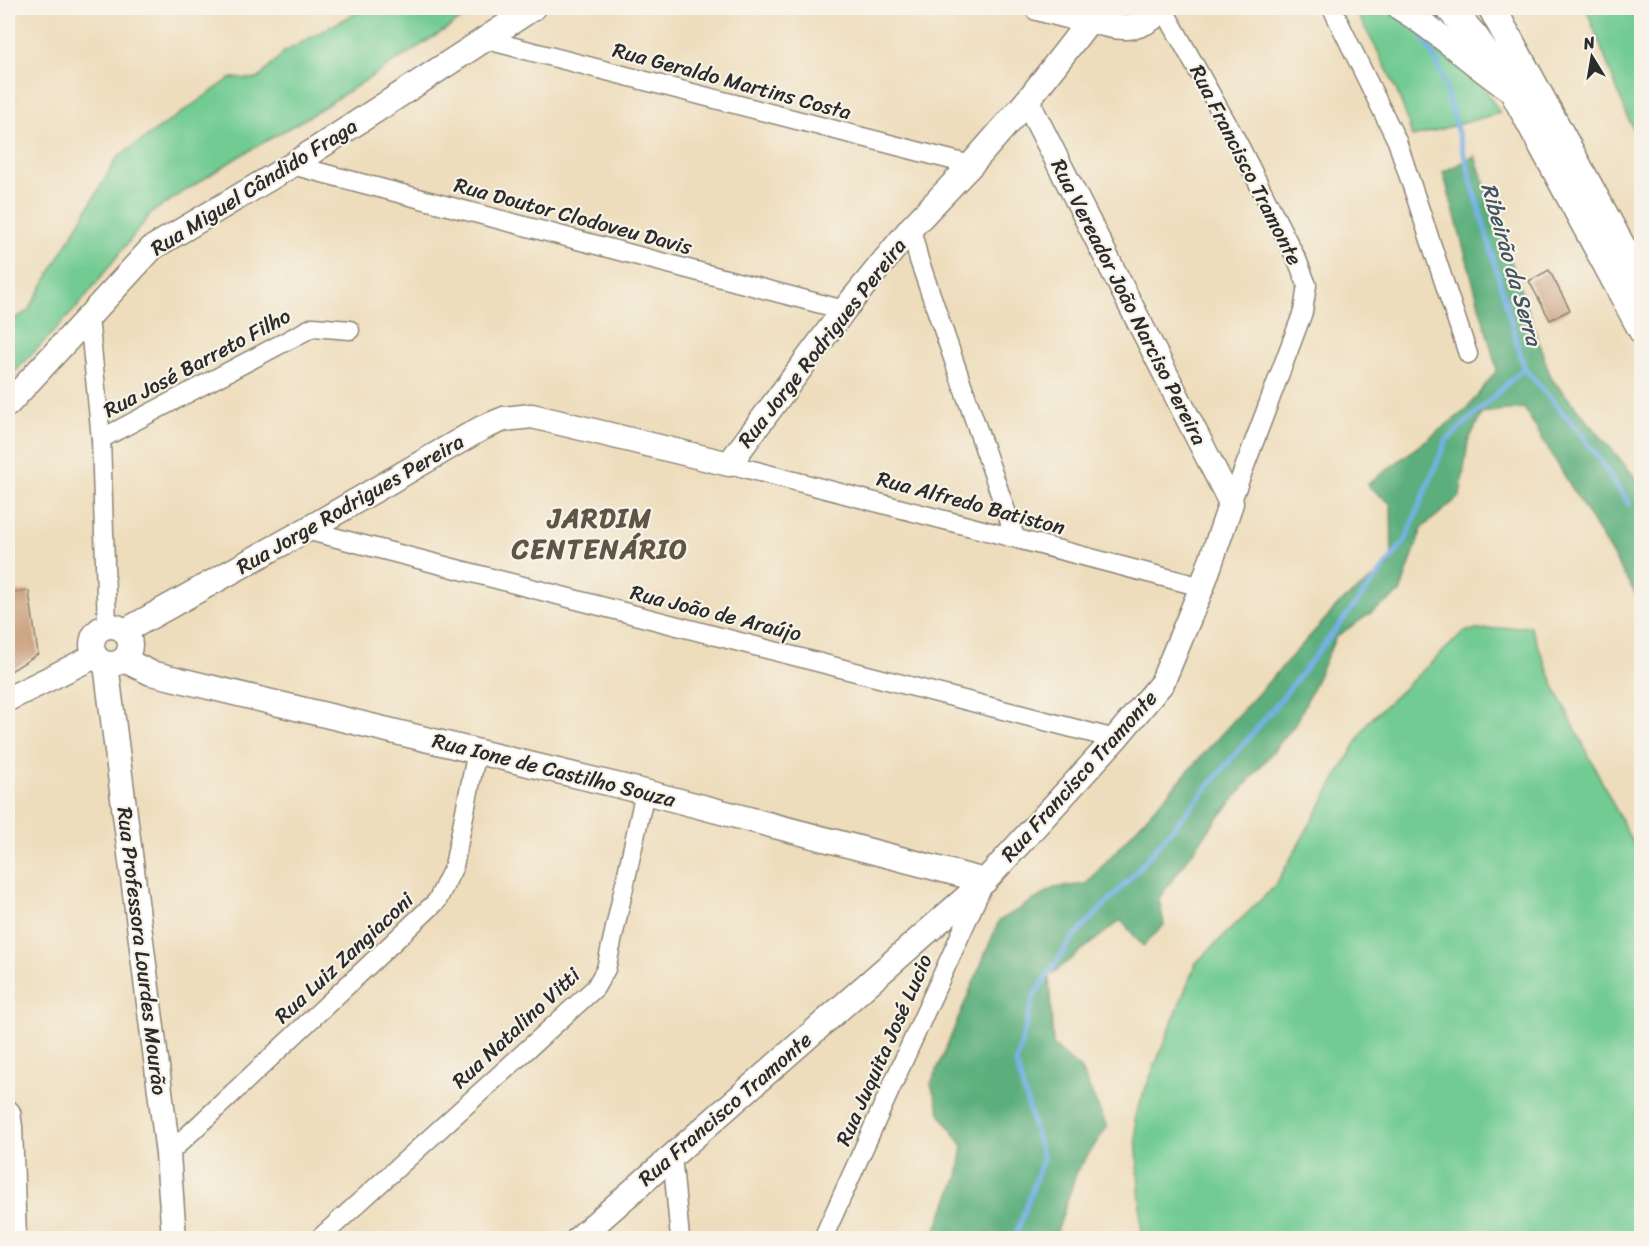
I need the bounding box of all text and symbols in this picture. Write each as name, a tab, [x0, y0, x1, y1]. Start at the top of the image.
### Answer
north arrow	[1562, 27, 1622, 87]
text: N	[1580, 27, 1598, 58]
street label: Rua Geraldo Martins Costa	[608, 31, 856, 131]
street label: Rua Francisco Tramonte	[1179, 58, 1313, 272]
street label: Rua Miguel Cândido Fraga	[143, 107, 366, 266]
street label: Rua Vereador João Narciso Pereira	[1040, 152, 1218, 452]
street label: Rua Doutor Clodoveu Davis	[450, 166, 697, 266]
water label: Ribeirão da Serra	[1470, 178, 1554, 352]
street label: Rua Jorge Rodrigues Pereira	[728, 229, 917, 456]
street label: Rua José Barreto Filho	[96, 297, 298, 429]
street label: Rua Jorge Rodrigues Pereira	[229, 423, 472, 585]
street label: Rua Alfredo Batiston	[873, 460, 1069, 546]
district label: JARDIM CENTENÁRIO	[511, 494, 688, 573]
street label: Rua João de Araújo	[626, 573, 806, 653]
street label: Rua Francisco Tramonte	[991, 681, 1167, 871]
street label: Rua Ione de Castilho Souza	[428, 721, 680, 819]
street label: Rua Professora Lourdes Mourão	[105, 805, 179, 1097]
street label: Rua Luiz Zangiaconi	[265, 882, 424, 1033]
street label: Rua Juquita José Lucio	[825, 947, 944, 1152]
street label: Rua Natalino Vitti	[443, 957, 590, 1098]
street label: Rua Francisco Tramonte	[629, 1022, 821, 1196]

